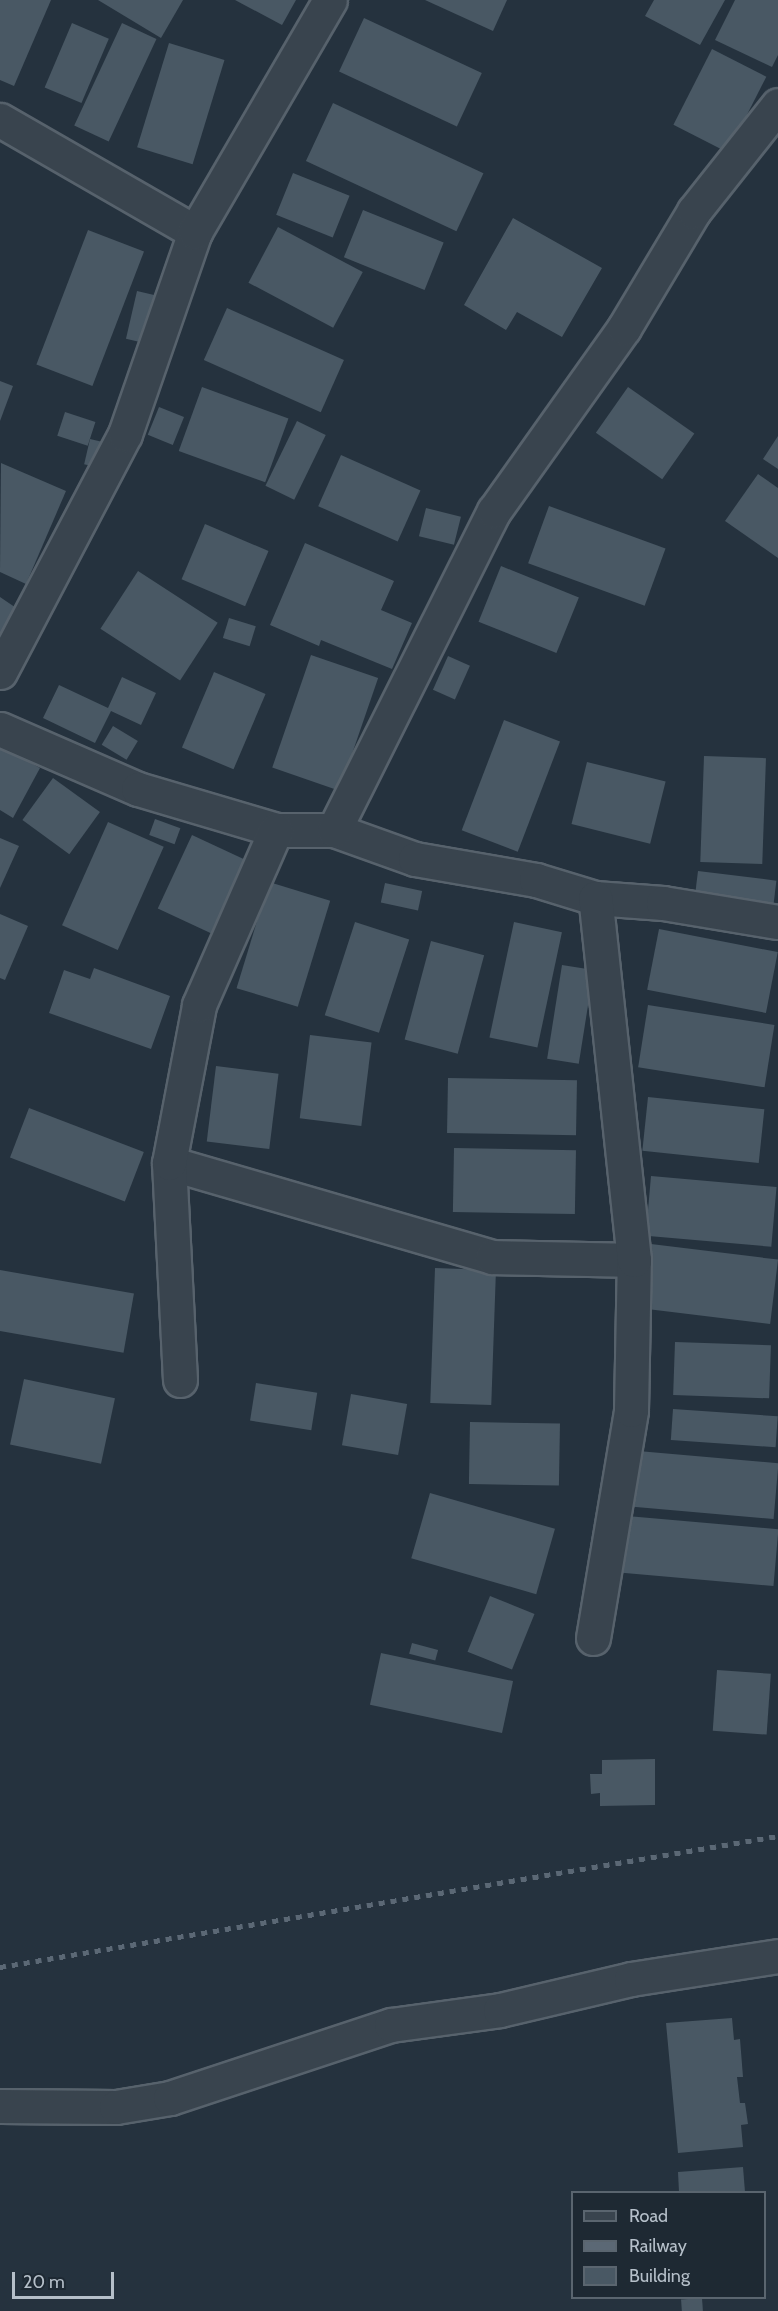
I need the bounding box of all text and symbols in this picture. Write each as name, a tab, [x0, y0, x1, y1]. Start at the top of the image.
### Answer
legend	[571, 2191, 766, 2299]
text: Road	[629, 2205, 668, 2227]
text: Railway	[629, 2235, 687, 2257]
scale bar	[15, 2260, 117, 2298]
text: Building	[629, 2265, 690, 2287]
text: 20 m	[23, 2271, 65, 2293]

